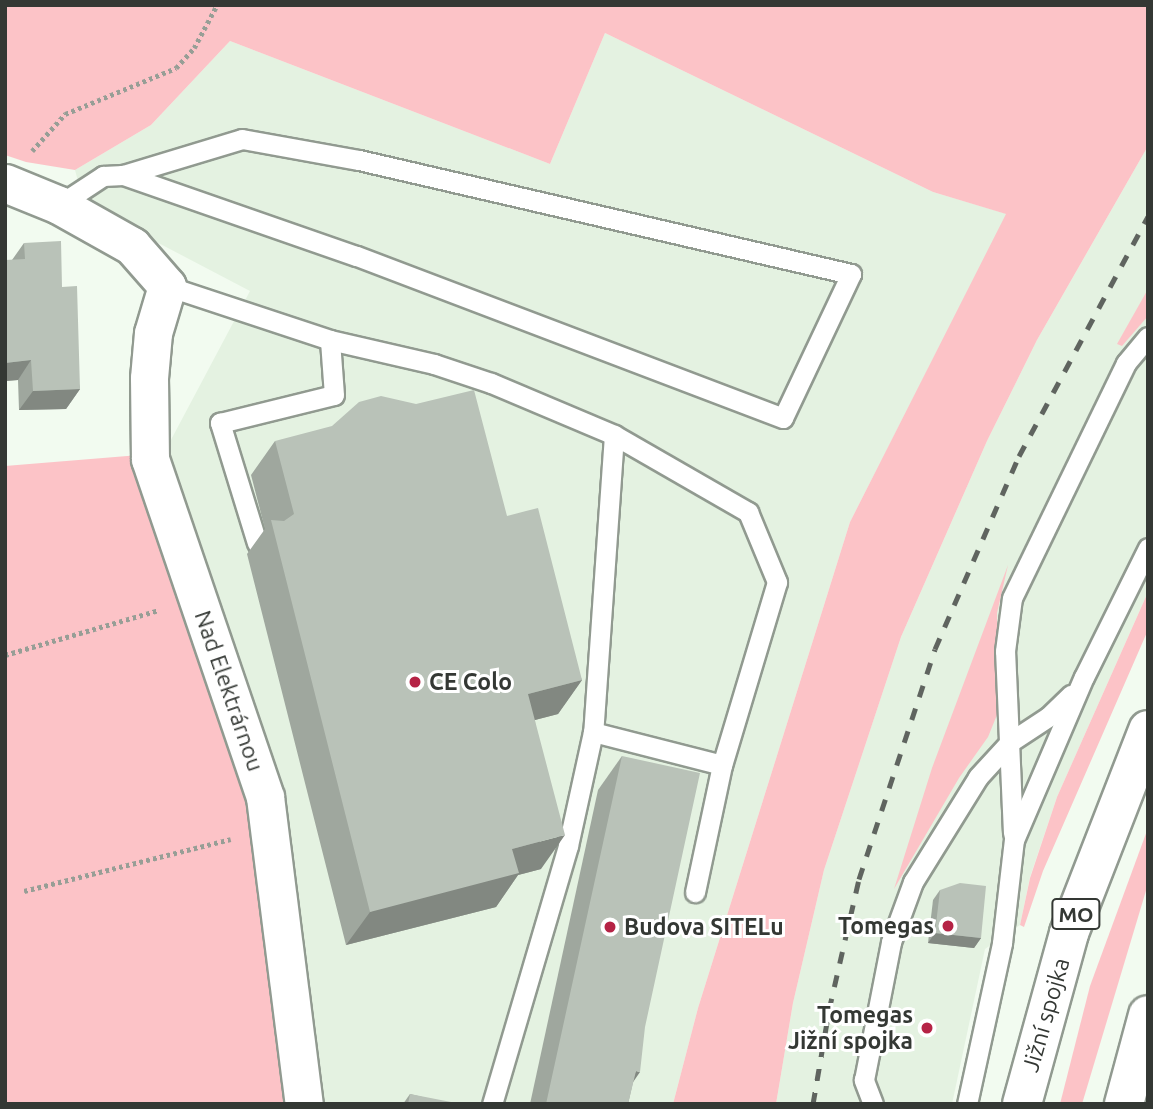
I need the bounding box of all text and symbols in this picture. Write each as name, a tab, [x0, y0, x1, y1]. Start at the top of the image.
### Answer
street label: Nad Elektrárnou	[189, 607, 269, 775]
place label: CE Colo	[429, 668, 512, 696]
marker: CE Colo	[407, 674, 423, 690]
road number: MO	[1050, 897, 1102, 932]
place label: Tomegas	[838, 912, 934, 940]
place label: Budova SITELu	[624, 913, 784, 941]
marker: Tomegas	[940, 918, 956, 934]
marker: Budova SITELu	[602, 919, 618, 935]
street label: Jižní spojka	[1017, 955, 1075, 1075]
place label: Tomegas Jižní spojka	[788, 1001, 913, 1055]
marker: Tomegas Jižní spojka	[919, 1020, 935, 1036]

